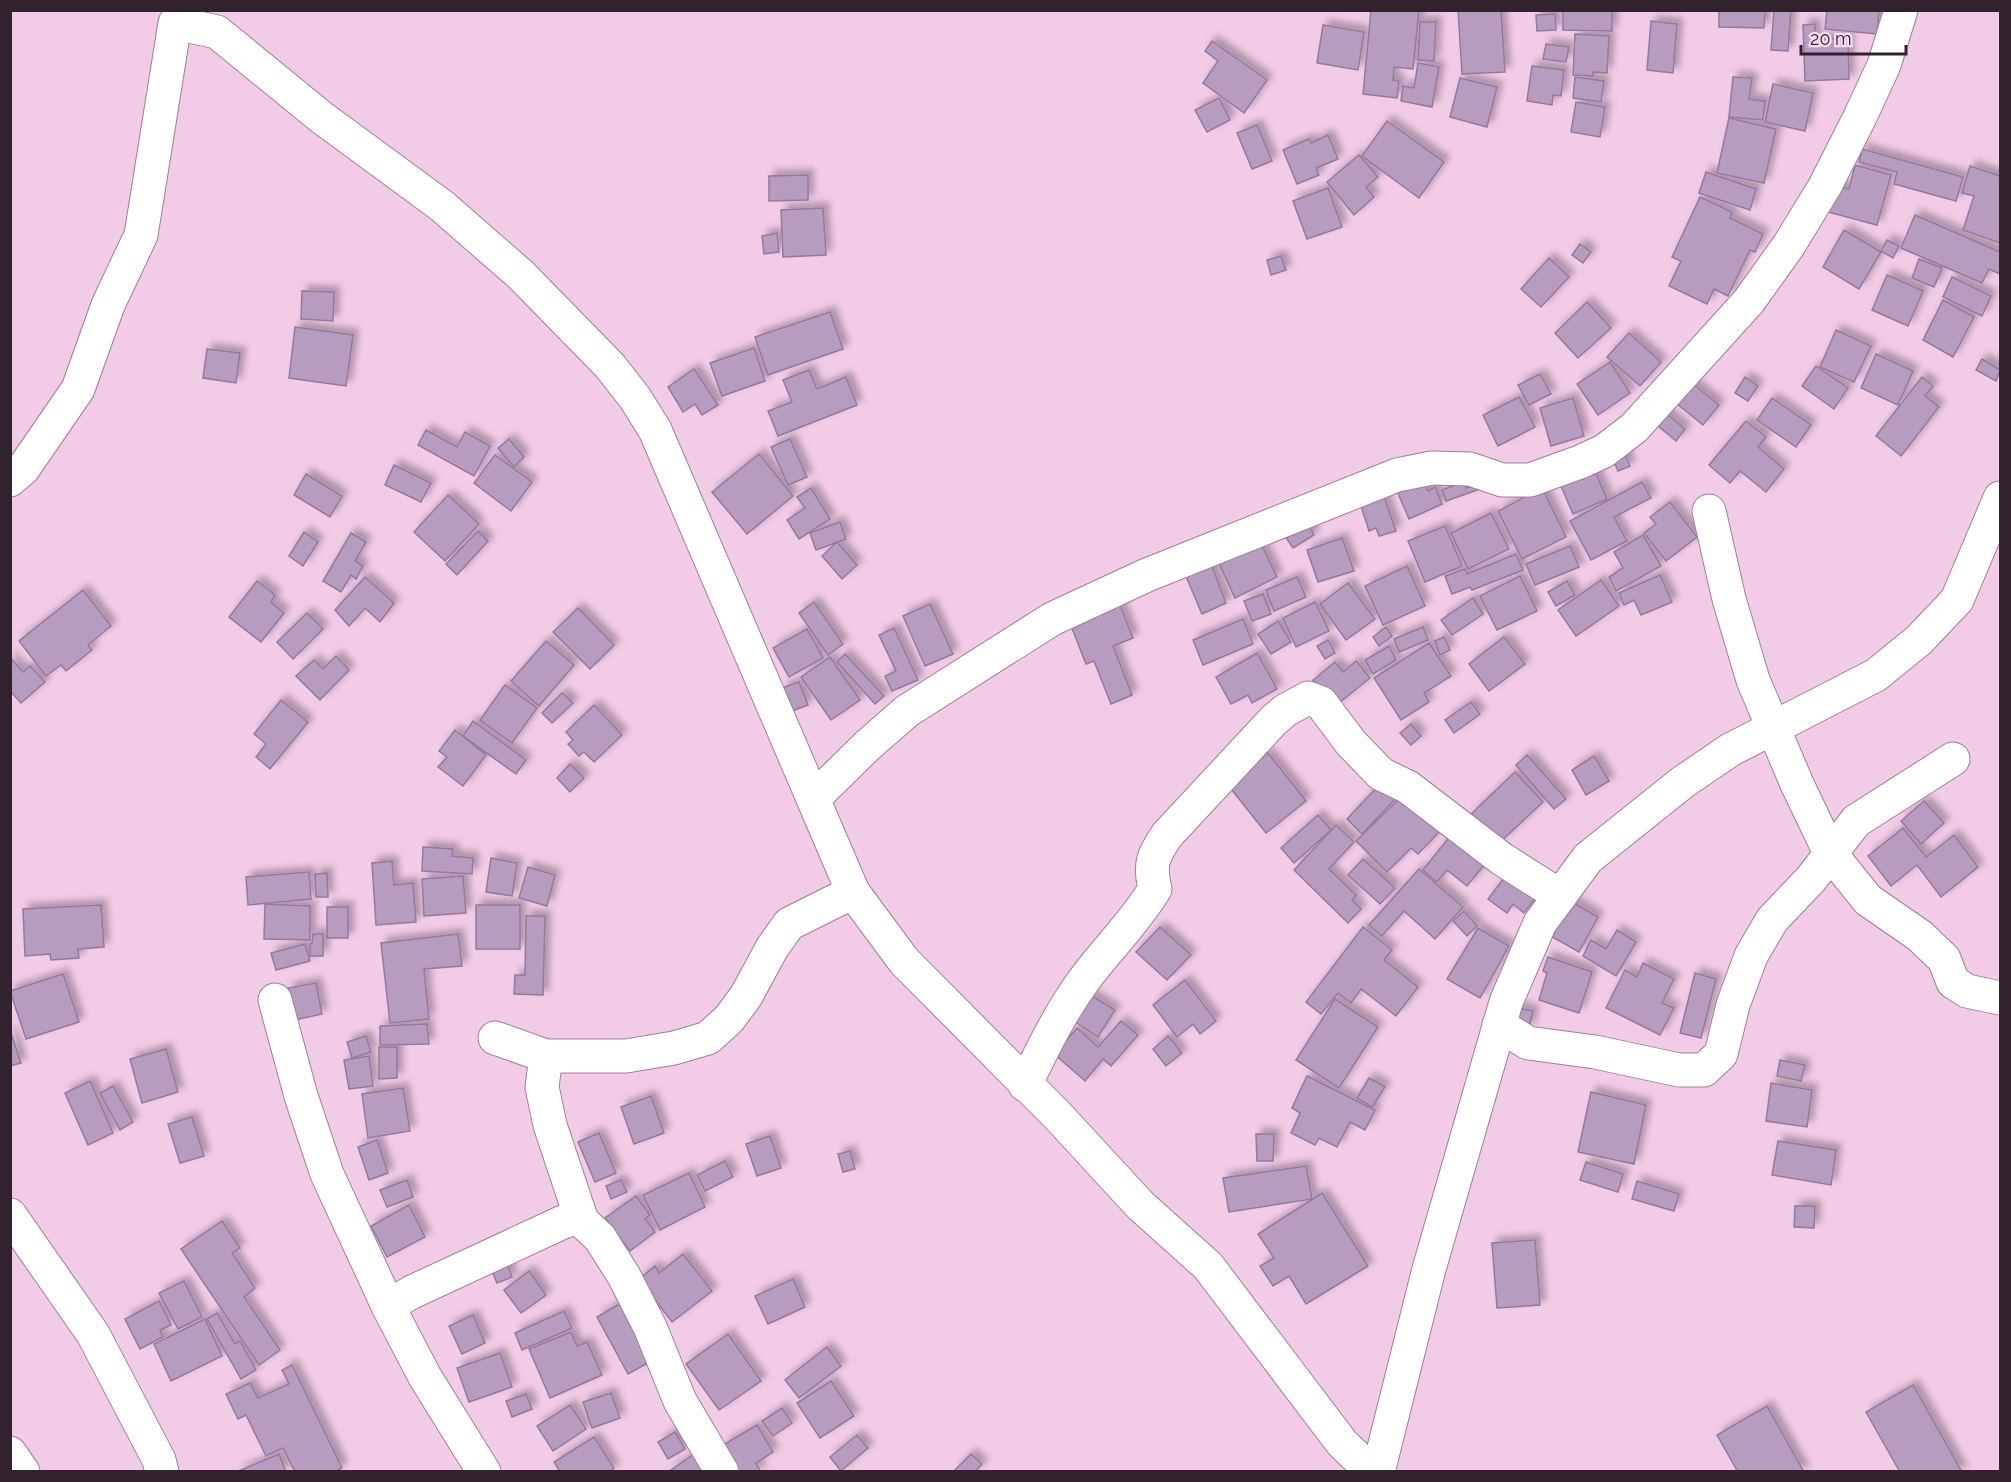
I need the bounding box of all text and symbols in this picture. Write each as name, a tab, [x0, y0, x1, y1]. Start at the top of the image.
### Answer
scale bar	[1801, 18, 1906, 56]
text: 20 m	[1810, 28, 1852, 49]

